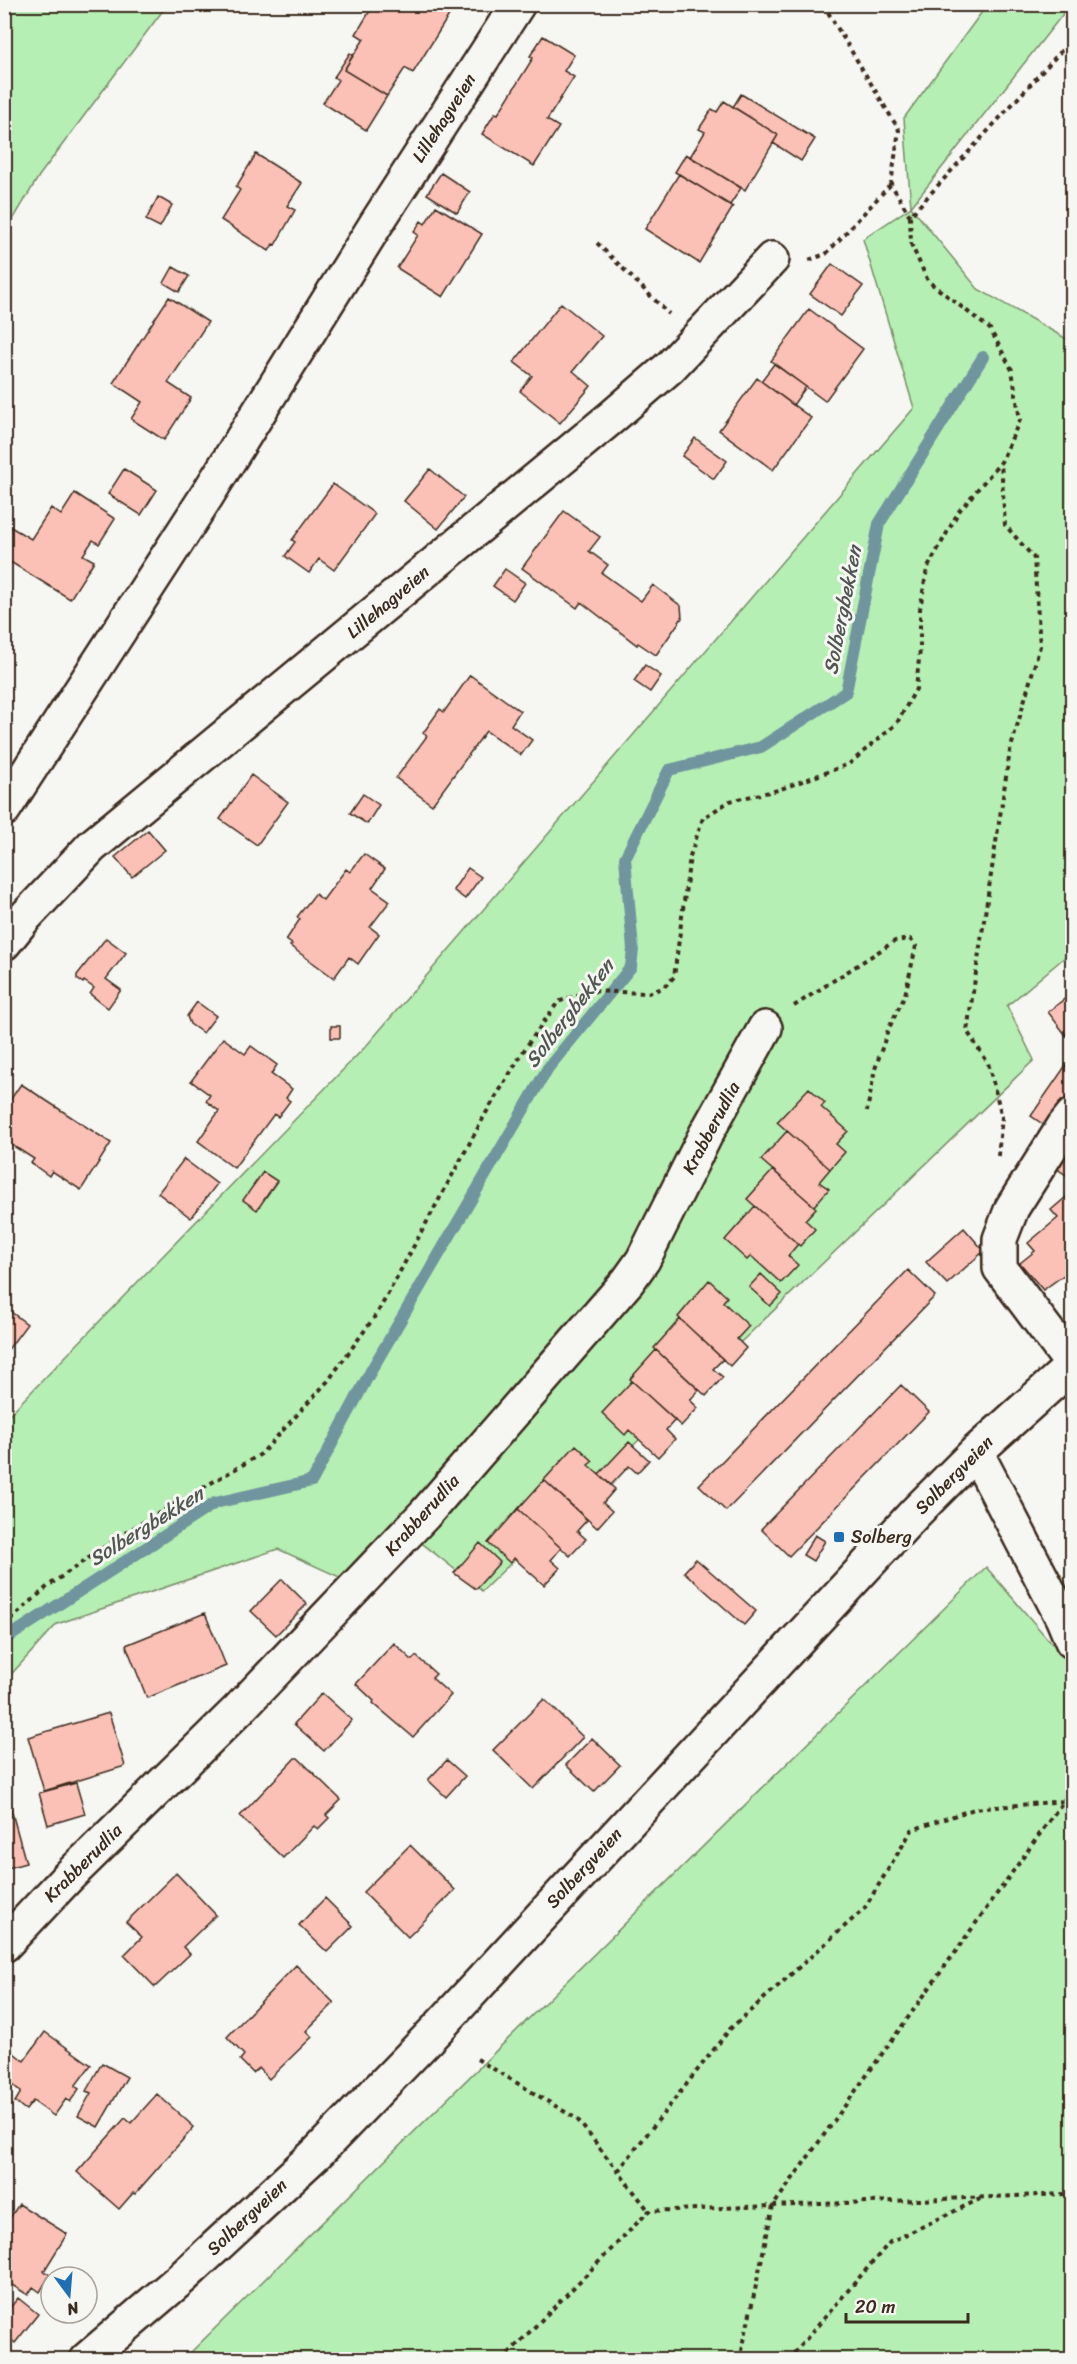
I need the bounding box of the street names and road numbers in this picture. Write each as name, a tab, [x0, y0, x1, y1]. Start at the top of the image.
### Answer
street label: Lillehagveien	[403, 67, 485, 169]
street label: Lillehagveien	[339, 557, 437, 647]
street label: Krabberudlia	[673, 1075, 749, 1180]
street label: Solbergveien	[907, 1427, 1002, 1522]
street label: Krabberudlia	[376, 1466, 468, 1563]
street label: Krabberudlia	[36, 1815, 131, 1910]
street label: Solbergveien	[538, 1820, 631, 1916]
street label: Solbergveien	[199, 2170, 295, 2263]

